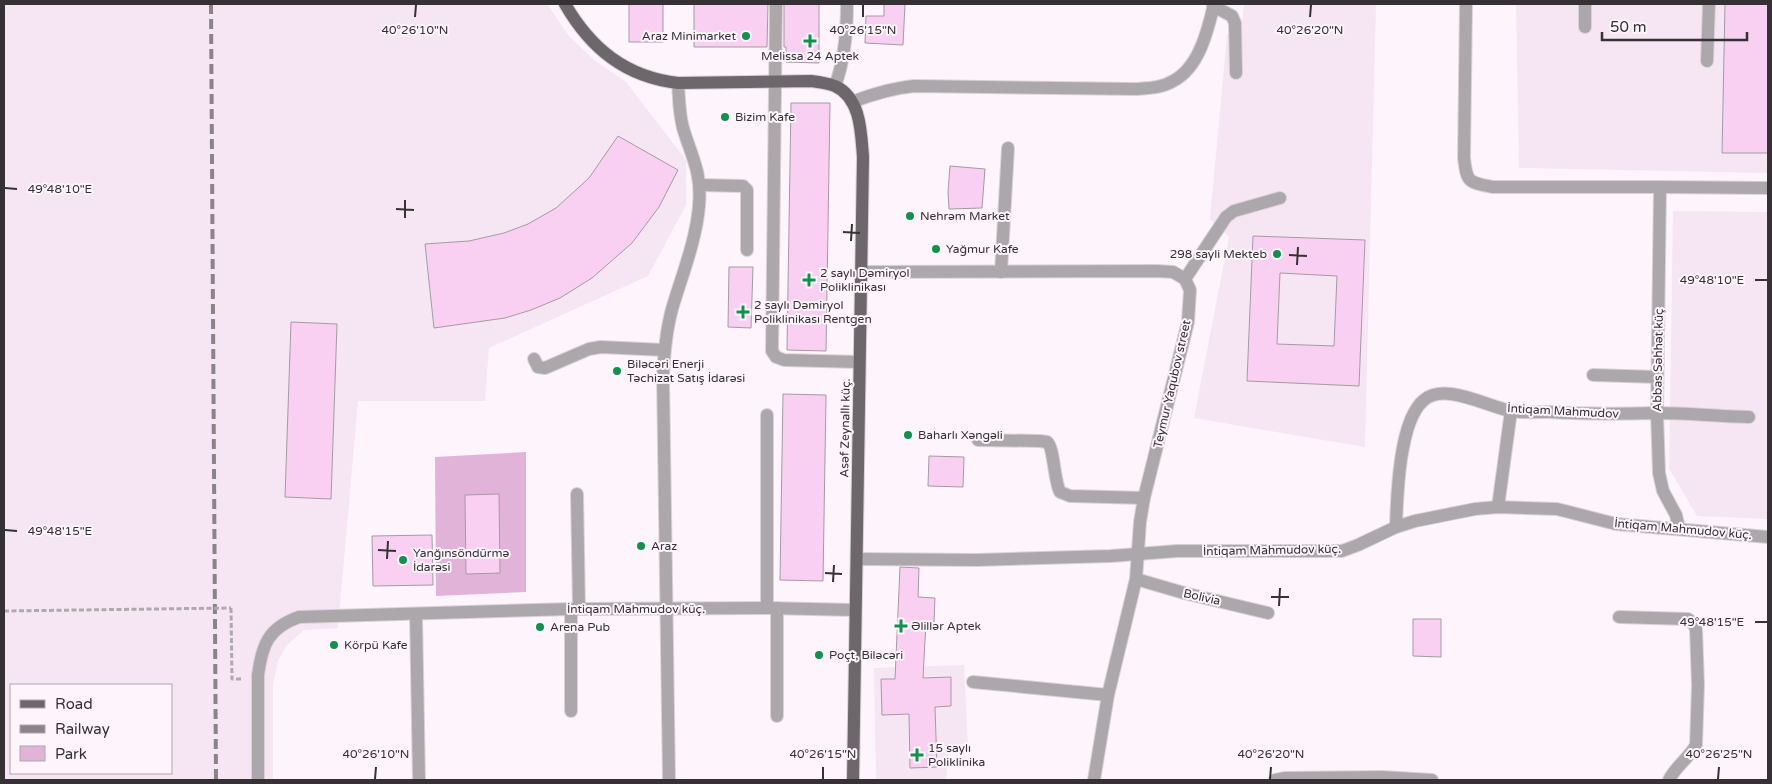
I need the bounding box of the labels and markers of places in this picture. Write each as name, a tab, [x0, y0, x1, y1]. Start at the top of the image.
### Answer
place label: Araz Minimarket	[642, 29, 736, 43]
marker: Araz Minimarket	[740, 30, 752, 42]
marker: Melissa 24 Aptek	[804, 35, 816, 47]
place label: Melissa 24 Aptek	[761, 49, 859, 63]
place label: Bizim Kafe	[735, 110, 795, 124]
marker: Bizim Kafe	[719, 111, 731, 123]
place label: Nehrəm Market	[920, 209, 1010, 223]
marker: Nehrəm Market	[904, 210, 916, 222]
place label: Yağmur Kafe	[946, 242, 1019, 256]
marker: Yağmur Kafe	[930, 243, 942, 255]
place label: 298 sayli Mekteb	[1170, 247, 1267, 261]
marker: 298 sayli Mekteb	[1271, 248, 1283, 260]
place label: 2 saylı Dəmiryol Poliklinikası	[820, 266, 909, 294]
marker: 2 saylı Dəmiryol Poliklinikası	[802, 273, 816, 287]
place label: 2 saylı Dəmiryol Poliklinikası Rentgen	[754, 298, 872, 326]
marker: 2 saylı Dəmiryol Poliklinikası Rentgen	[736, 305, 750, 319]
place label: Biləcəri Enerji Təchizat Satış İdarəsi	[627, 357, 745, 385]
marker: Biləcəri Enerji Təchizat Satış İdarəsi	[611, 365, 623, 377]
place label: Baharlı Xəngəli	[918, 428, 1003, 442]
marker: Baharlı Xəngəli	[902, 429, 914, 441]
place label: Araz	[651, 539, 677, 553]
marker: Araz	[635, 540, 647, 552]
place label: Yanğınsöndürmə İdarəsi	[413, 546, 509, 574]
marker: Yanğınsöndürmə İdarəsi	[397, 554, 409, 566]
place label: Əlillər Aptek	[911, 619, 982, 633]
place label: Arena Pub	[550, 620, 610, 634]
marker: Əlillər Aptek	[895, 620, 907, 632]
marker: Arena Pub	[534, 621, 546, 633]
place label: Körpü Kafe	[344, 638, 408, 652]
marker: Körpü Kafe	[328, 639, 340, 651]
place label: Poçt, Biləcəri	[829, 648, 903, 662]
marker: Poçt, Biləcəri	[813, 649, 825, 661]
place label: 15 saylı Poliklinika	[928, 741, 985, 769]
marker: 15 saylı Poliklinika	[910, 748, 924, 762]

